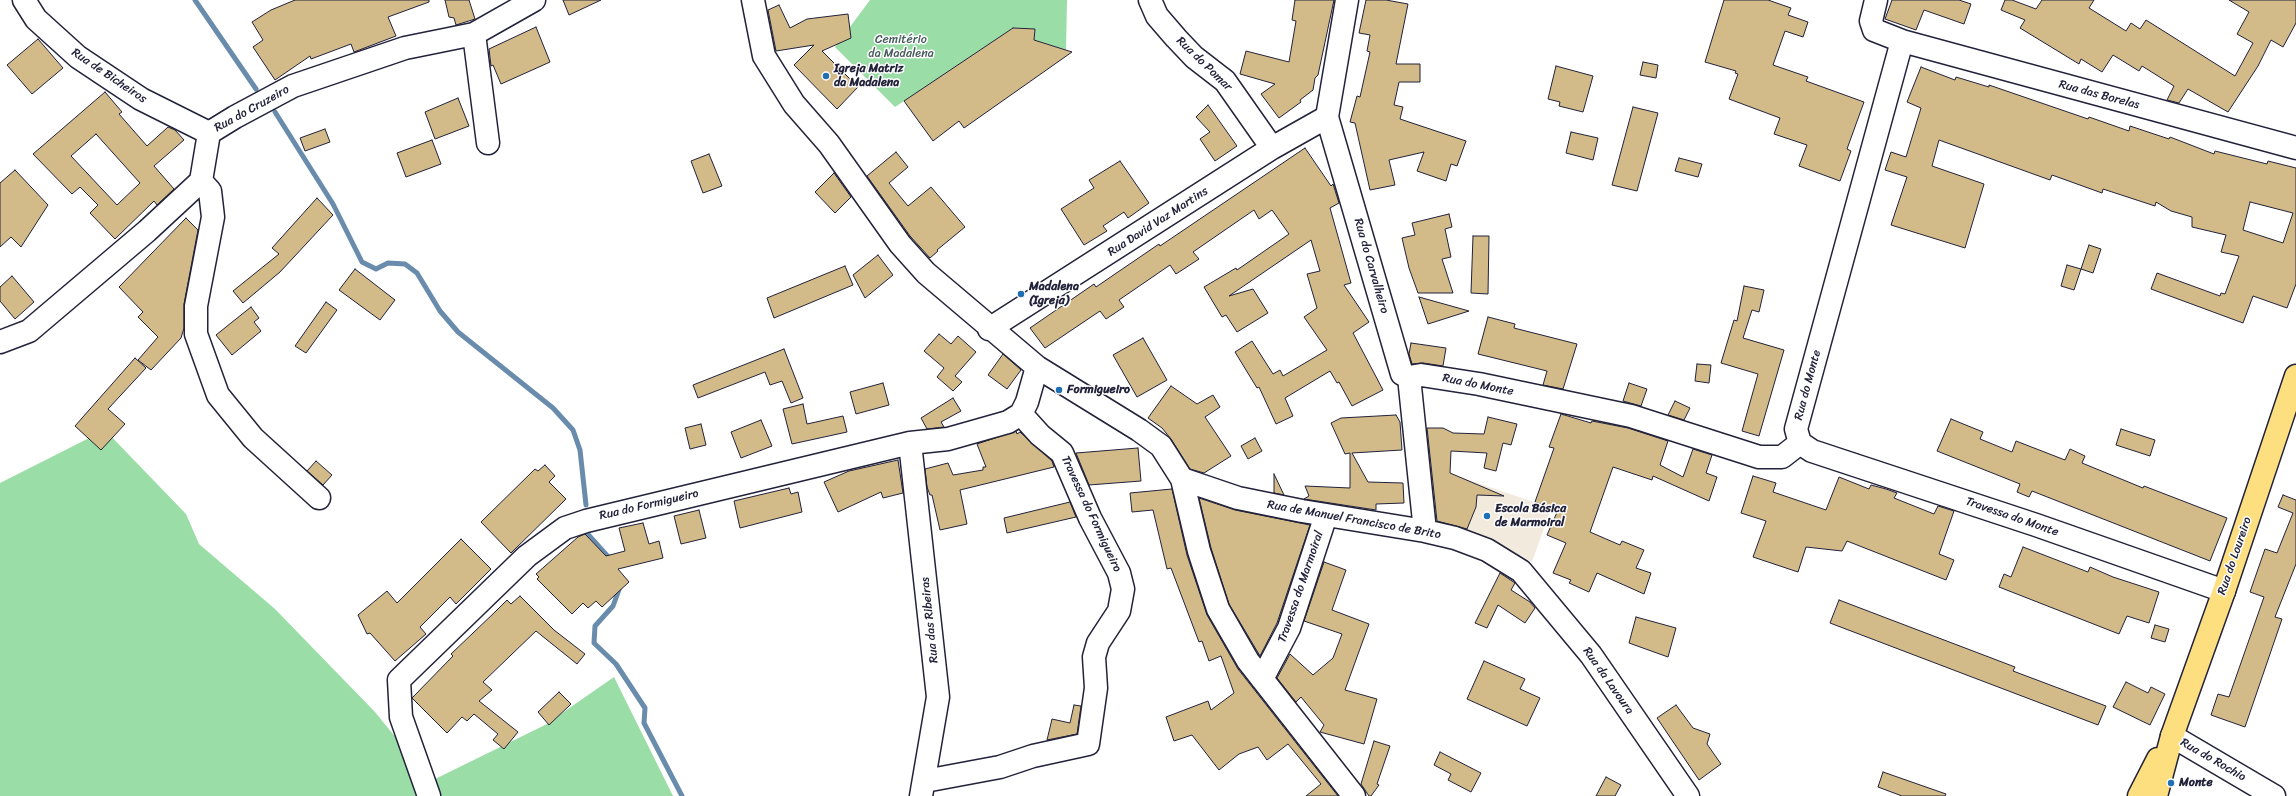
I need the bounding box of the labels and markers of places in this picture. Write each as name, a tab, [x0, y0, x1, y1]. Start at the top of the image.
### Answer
place label: Igreja Matriz da Madalena	[834, 62, 904, 90]
marker: Igreja Matriz da Madalena	[821, 71, 831, 81]
place label: Madalena (Igreja)	[1029, 280, 1079, 308]
marker: Madalena (Igreja)	[1016, 289, 1026, 299]
place label: Formigueiro	[1067, 383, 1130, 397]
marker: Formigueiro	[1054, 385, 1064, 395]
place label: Escola Básica de Marmoiral	[1495, 502, 1566, 530]
marker: Escola Básica de Marmoiral	[1482, 511, 1492, 521]
place label: Monte	[2179, 776, 2213, 790]
marker: Monte	[2166, 778, 2176, 788]

